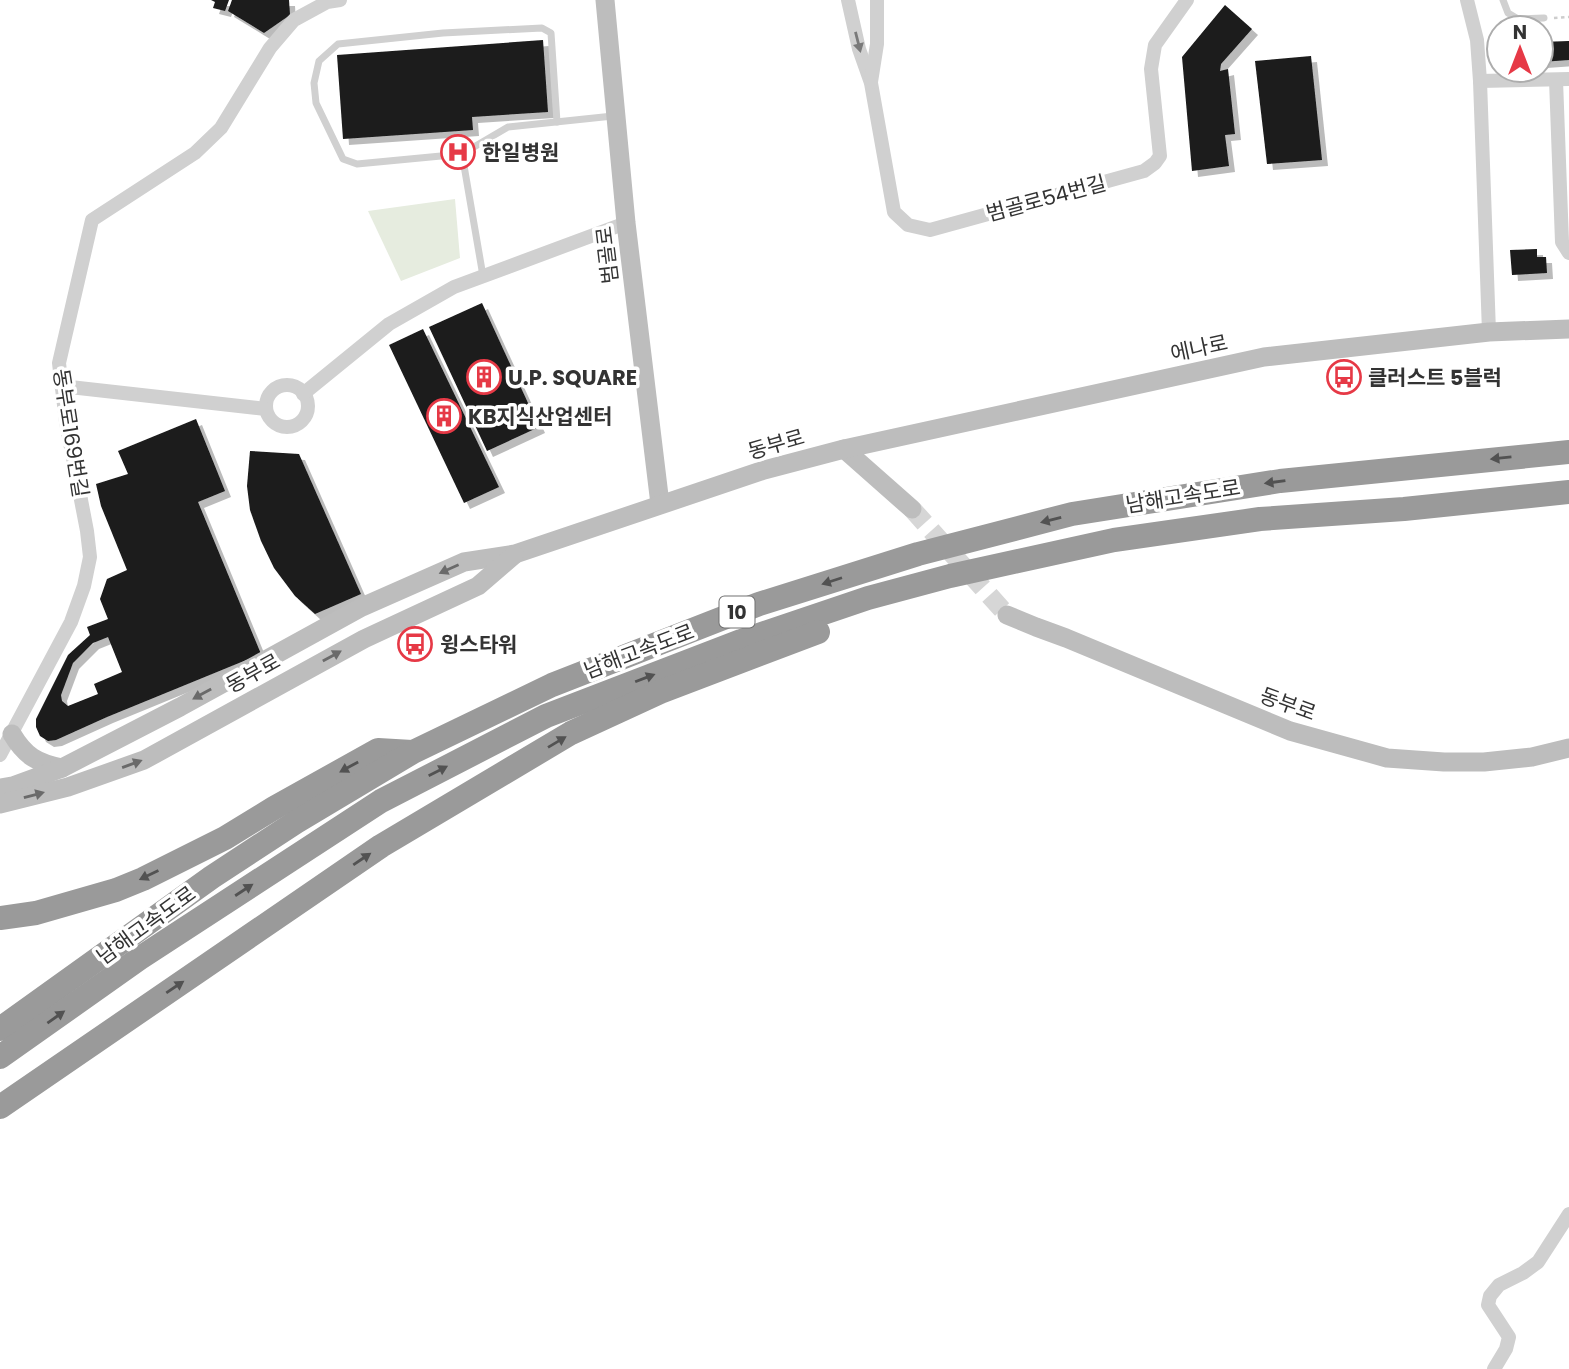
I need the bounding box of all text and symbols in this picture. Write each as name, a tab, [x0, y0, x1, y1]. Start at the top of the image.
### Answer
north arrow	[1485, 14, 1555, 84]
text: N	[1513, 19, 1527, 46]
one-way arrow	[853, 31, 864, 53]
hospital icon: 한일병원	[439, 133, 477, 171]
place label: 한일병원	[482, 138, 559, 167]
street label: 범골로54번길	[983, 168, 1109, 228]
street label: 범골로	[589, 224, 625, 286]
street label: 에나로	[1168, 328, 1230, 368]
building icon: U.P. SQUARE	[465, 358, 503, 396]
bus stop icon: 클러스트 5블럭	[1325, 358, 1363, 396]
place label: U.P. SQUARE	[508, 363, 637, 392]
place label: 클러스트 5블럭	[1368, 363, 1502, 392]
street label: 동부로169번길	[47, 367, 95, 499]
building icon: KB지식산업센터	[425, 397, 463, 435]
place label: KB지식산업센터	[468, 402, 612, 431]
street label: 동부로	[744, 422, 808, 466]
one-way arrow	[1490, 453, 1512, 464]
street label: 남해고속도로	[1123, 473, 1243, 519]
one-way arrow	[1264, 476, 1286, 487]
one-way arrow	[1039, 515, 1061, 526]
one-way arrow	[439, 563, 459, 575]
one-way arrow	[821, 576, 842, 587]
road number: 10	[720, 596, 754, 628]
street label: 남해고속도로	[580, 617, 698, 685]
bus stop icon: 윙스타워	[396, 625, 434, 663]
place label: 윙스타워	[440, 630, 517, 659]
street label: 동부로	[221, 646, 285, 700]
one-way arrow	[323, 650, 342, 662]
one-way arrow	[635, 672, 656, 683]
street label: 동부로	[1256, 680, 1320, 728]
one-way arrow	[193, 688, 212, 700]
one-way arrow	[548, 735, 567, 748]
one-way arrow	[122, 758, 143, 769]
one-way arrow	[338, 760, 358, 772]
one-way arrow	[428, 766, 448, 777]
one-way arrow	[23, 789, 45, 800]
one-way arrow	[353, 852, 371, 866]
one-way arrow	[139, 870, 159, 881]
street label: 남해고속도로	[91, 879, 201, 971]
one-way arrow	[235, 884, 254, 897]
one-way arrow	[165, 981, 184, 994]
one-way arrow	[47, 1010, 65, 1024]

